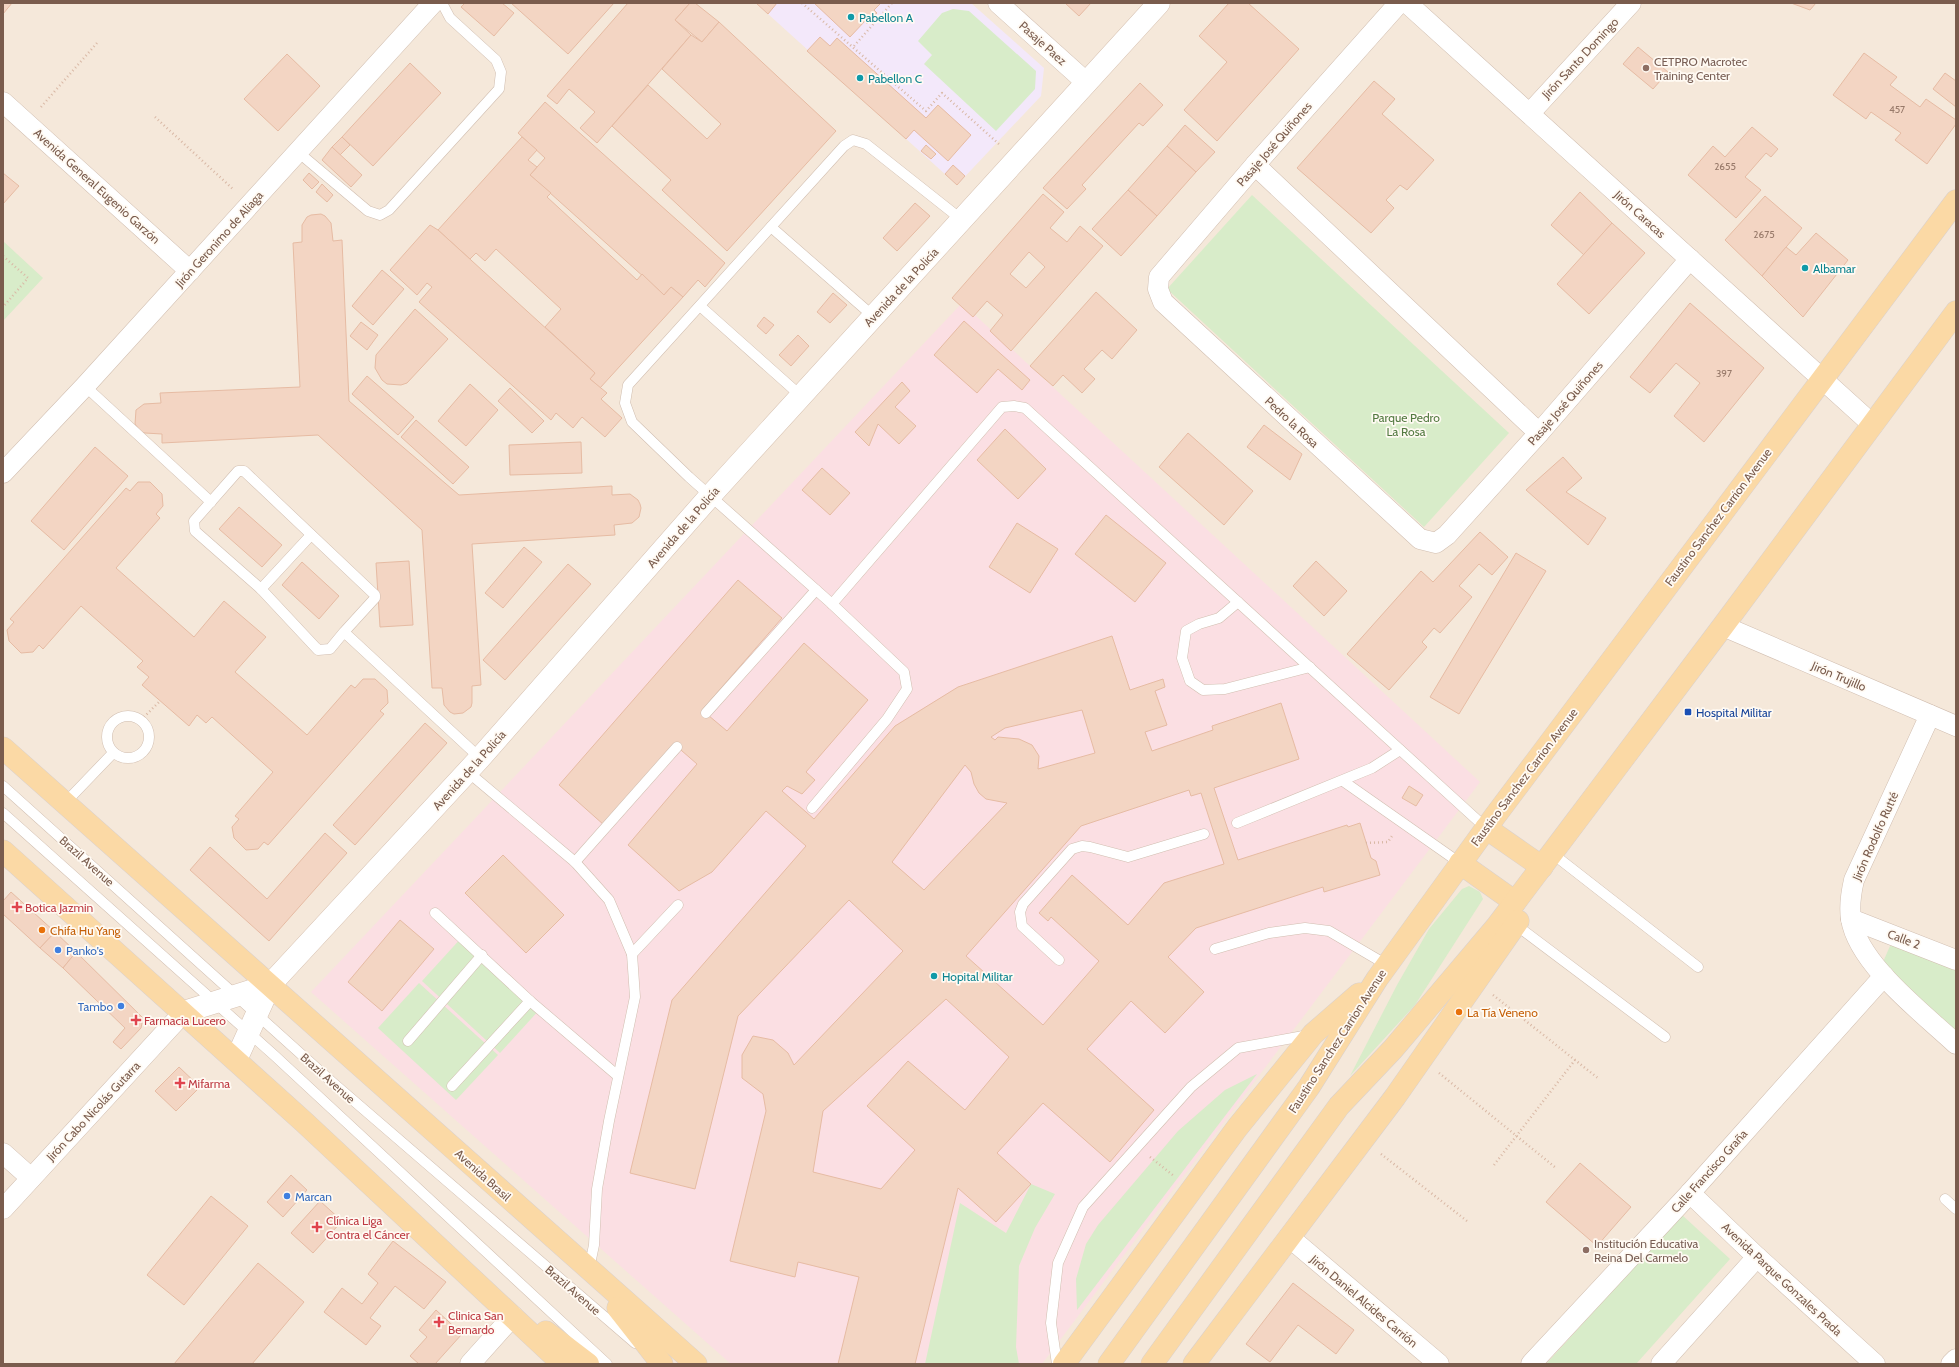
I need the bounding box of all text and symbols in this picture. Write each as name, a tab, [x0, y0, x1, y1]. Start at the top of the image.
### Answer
place label: Pabellon A	[859, 10, 914, 25]
marker: Pabellon A	[846, 12, 856, 22]
street label: Jirón Santo Domingo	[1538, 14, 1622, 102]
street label: Pasaje Paez	[1016, 18, 1070, 68]
place label: CETPRO Macrotec Training Center	[1654, 54, 1748, 83]
marker: CETPRO Macrotec Training Center	[1641, 63, 1651, 73]
place label: Pabellon C	[868, 71, 922, 86]
marker: Pabellon C	[855, 73, 865, 83]
street label: Pasaje José Quiñones	[1233, 99, 1315, 189]
house number: 457	[1889, 103, 1905, 116]
street label: Avenida General Eugenio Garzón	[31, 125, 164, 247]
house number: 2655	[1714, 160, 1736, 173]
street label: Jirón Caracas	[1610, 186, 1669, 241]
street label: Jirón Geronimo de Aliaga	[171, 188, 266, 291]
house number: 2675	[1753, 228, 1775, 241]
street label: Avenida de la Policía	[861, 244, 942, 330]
place label: Albamar	[1813, 261, 1856, 276]
marker: Albamar	[1800, 263, 1810, 273]
street label: Pasaje José Quiñones	[1524, 358, 1606, 448]
house number: 397	[1716, 367, 1732, 380]
street label: Pedro la Rosa	[1262, 393, 1322, 451]
park label: Parque Pedro La Rosa	[1372, 410, 1440, 439]
street label: Faustino Sanchez Carrion Avenue	[1661, 445, 1775, 589]
street label: Avenida de la Policía	[644, 483, 722, 571]
street label: Jirón Trujillo	[1809, 657, 1869, 694]
street label: Faustino Sanchez Carrion Avenue	[1467, 705, 1581, 849]
place label: Hospital Militar	[1696, 705, 1772, 720]
marker: Hospital Militar	[1683, 707, 1693, 717]
street label: Avenida de la Policía	[429, 727, 509, 813]
street label: Jirón Rodolfo Rutté	[1848, 789, 1901, 884]
street label: Brazil Avenue	[57, 833, 117, 889]
place label: Botica Jazmin	[25, 900, 94, 915]
marker: Botica Jazmin	[12, 902, 22, 912]
place label: Chifa Hu Yang	[50, 923, 122, 938]
marker: Chifa Hu Yang	[37, 925, 47, 935]
street label: Calle 2	[1885, 926, 1923, 952]
place label: Panko's	[66, 943, 104, 958]
marker: Panko's	[53, 945, 63, 955]
street label: Faustino Sanchez Carrion Avenue	[1285, 966, 1389, 1116]
place label: Hopital Militar	[942, 969, 1013, 984]
marker: Hopital Militar	[929, 971, 939, 981]
place label: Tambo	[78, 999, 113, 1014]
marker: Tambo	[116, 1001, 126, 1011]
place label: La Tía Veneno	[1467, 1005, 1538, 1020]
marker: La Tía Veneno	[1454, 1007, 1464, 1017]
place label: Farmacia Lucero	[144, 1013, 226, 1028]
marker: Farmacia Lucero	[131, 1015, 141, 1025]
street label: Brazil Avenue	[298, 1050, 358, 1106]
street label: Jirón Cabo Nicolás Gutarra	[42, 1058, 143, 1165]
place label: Mifarma	[188, 1076, 230, 1091]
marker: Mifarma	[175, 1078, 185, 1088]
street label: Calle Francisco Graña	[1668, 1126, 1751, 1216]
street label: Avenida Brasil	[452, 1146, 514, 1204]
place label: Marcan	[295, 1189, 332, 1204]
marker: Marcan	[282, 1191, 292, 1201]
place label: Clínica Liga Contra el Cáncer	[326, 1213, 410, 1242]
street label: Avenida Parque Gonzales Prada	[1719, 1219, 1845, 1339]
marker: Clínica Liga Contra el Cáncer	[311, 1221, 323, 1233]
place label: Institución Educativa Reina Del Carmelo	[1594, 1236, 1698, 1265]
marker: Institución Educativa Reina Del Carmelo	[1581, 1245, 1591, 1255]
street label: Jirón Daniel Alcides Carrión	[1306, 1251, 1421, 1351]
street label: Brazil Avenue	[542, 1262, 604, 1318]
place label: Clinica San Bernardo	[448, 1308, 504, 1337]
marker: Clinica San Bernardo	[433, 1316, 445, 1328]

